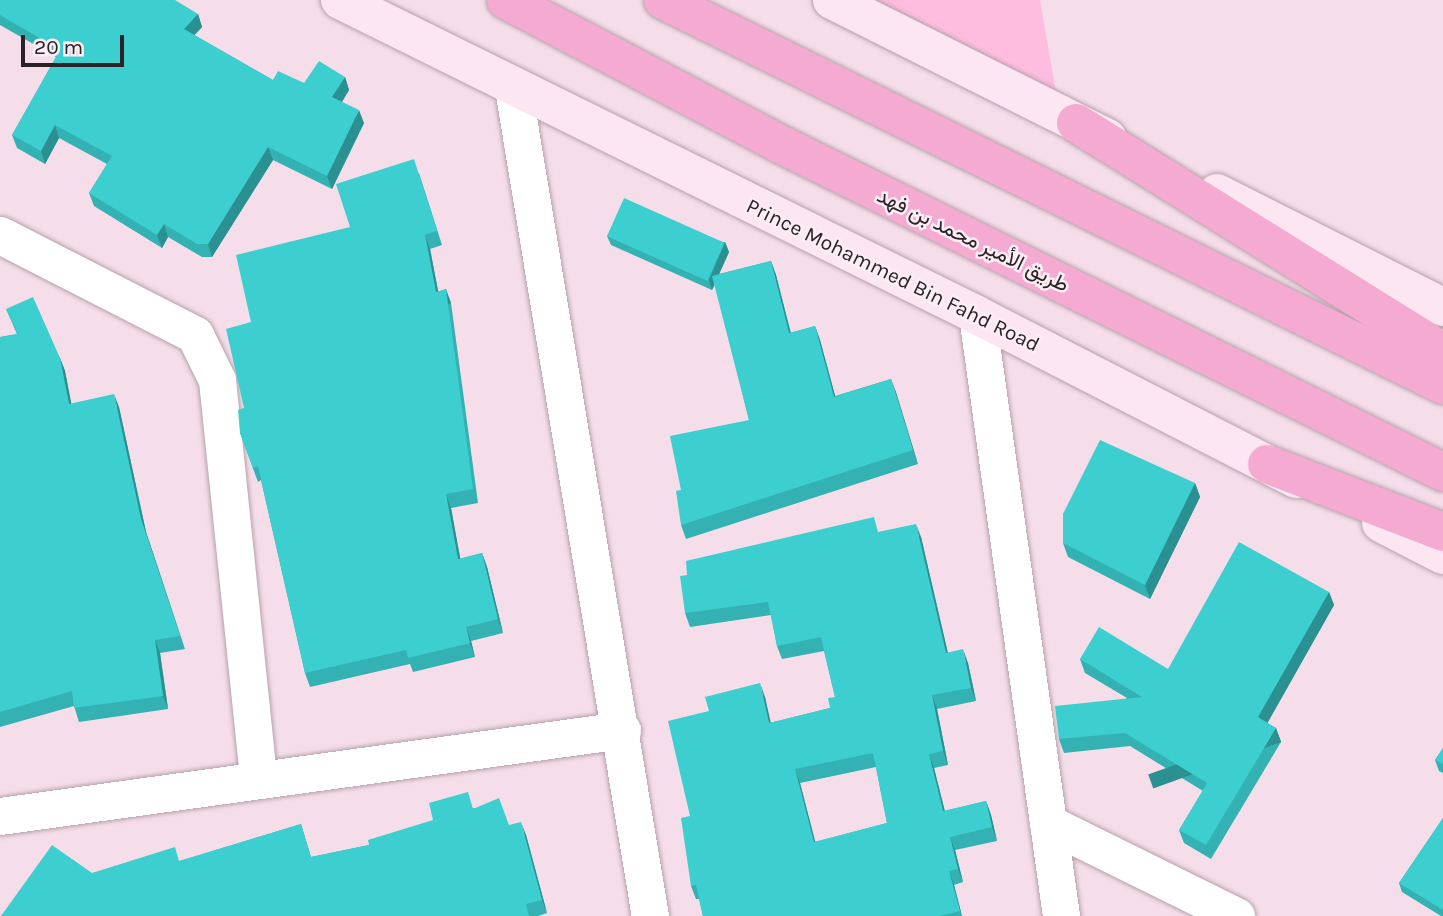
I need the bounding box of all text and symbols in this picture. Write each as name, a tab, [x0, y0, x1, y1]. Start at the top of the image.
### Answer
scale bar	[24, 21, 128, 65]
text: 20 m	[34, 35, 83, 59]
street label: طريق الأمير محمد بن فهد	[873, 183, 1073, 297]
street label: Prince Mohammed Bin Fahd Road	[742, 193, 1044, 357]

